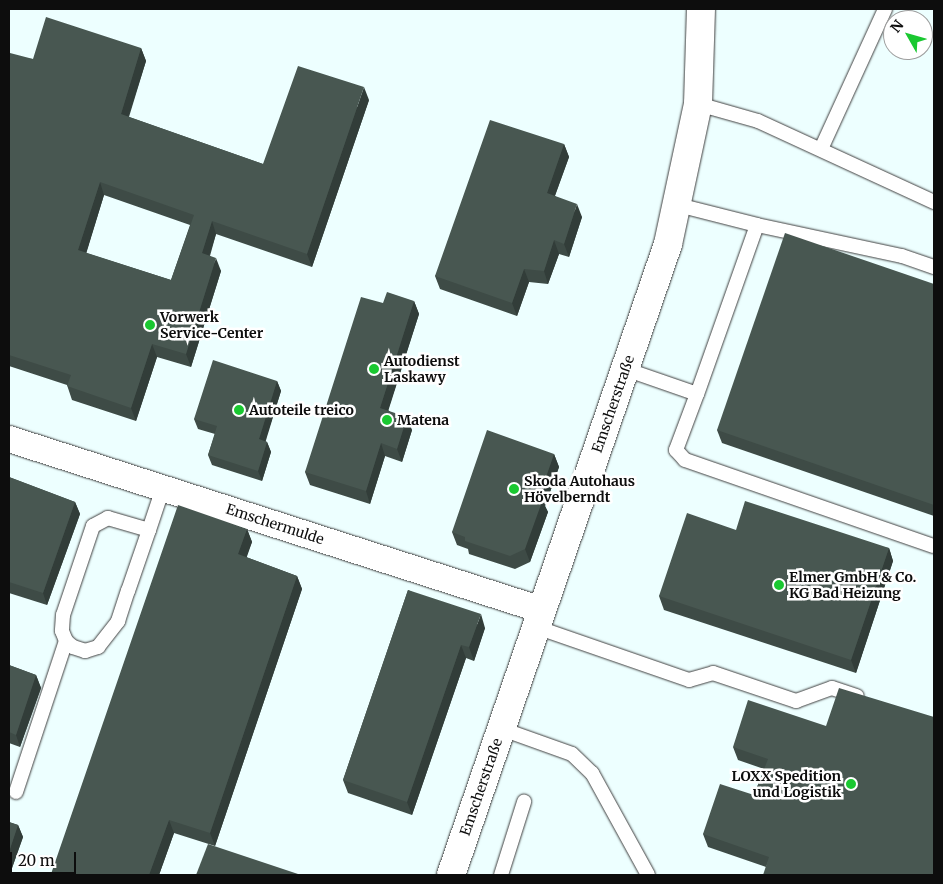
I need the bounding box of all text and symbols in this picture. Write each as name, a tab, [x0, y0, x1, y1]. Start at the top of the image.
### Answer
north arrow	[883, 10, 933, 60]
text: N	[886, 16, 907, 36]
place label: Vorwerk Service-Center	[160, 309, 263, 342]
marker: Vorwerk Service-Center	[144, 319, 156, 331]
place label: Autodienst Laskawy	[384, 353, 460, 386]
street label: Emscherstraße	[588, 353, 638, 455]
marker: Autodienst Laskawy	[368, 363, 380, 375]
place label: Autoteile treico	[249, 402, 354, 418]
marker: Autoteile treico	[233, 404, 245, 416]
place label: Matena	[397, 412, 449, 428]
marker: Matena	[381, 414, 393, 426]
place label: Skoda Autohaus Hövelberndt	[524, 473, 635, 506]
marker: Skoda Autohaus Hövelberndt	[508, 483, 520, 495]
street label: Emschermulde	[224, 500, 326, 548]
place label: Elmer GmbH & Co. KG Bad Heizung	[789, 569, 916, 602]
marker: Elmer GmbH & Co. KG Bad Heizung	[773, 579, 785, 591]
street label: Emscherstraße	[456, 736, 506, 838]
place label: LOXX Spedition und Logistik	[732, 768, 841, 800]
marker: LOXX Spedition und Logistik	[845, 778, 857, 790]
scale bar	[12, 842, 79, 874]
text: 20 m	[18, 851, 55, 870]

